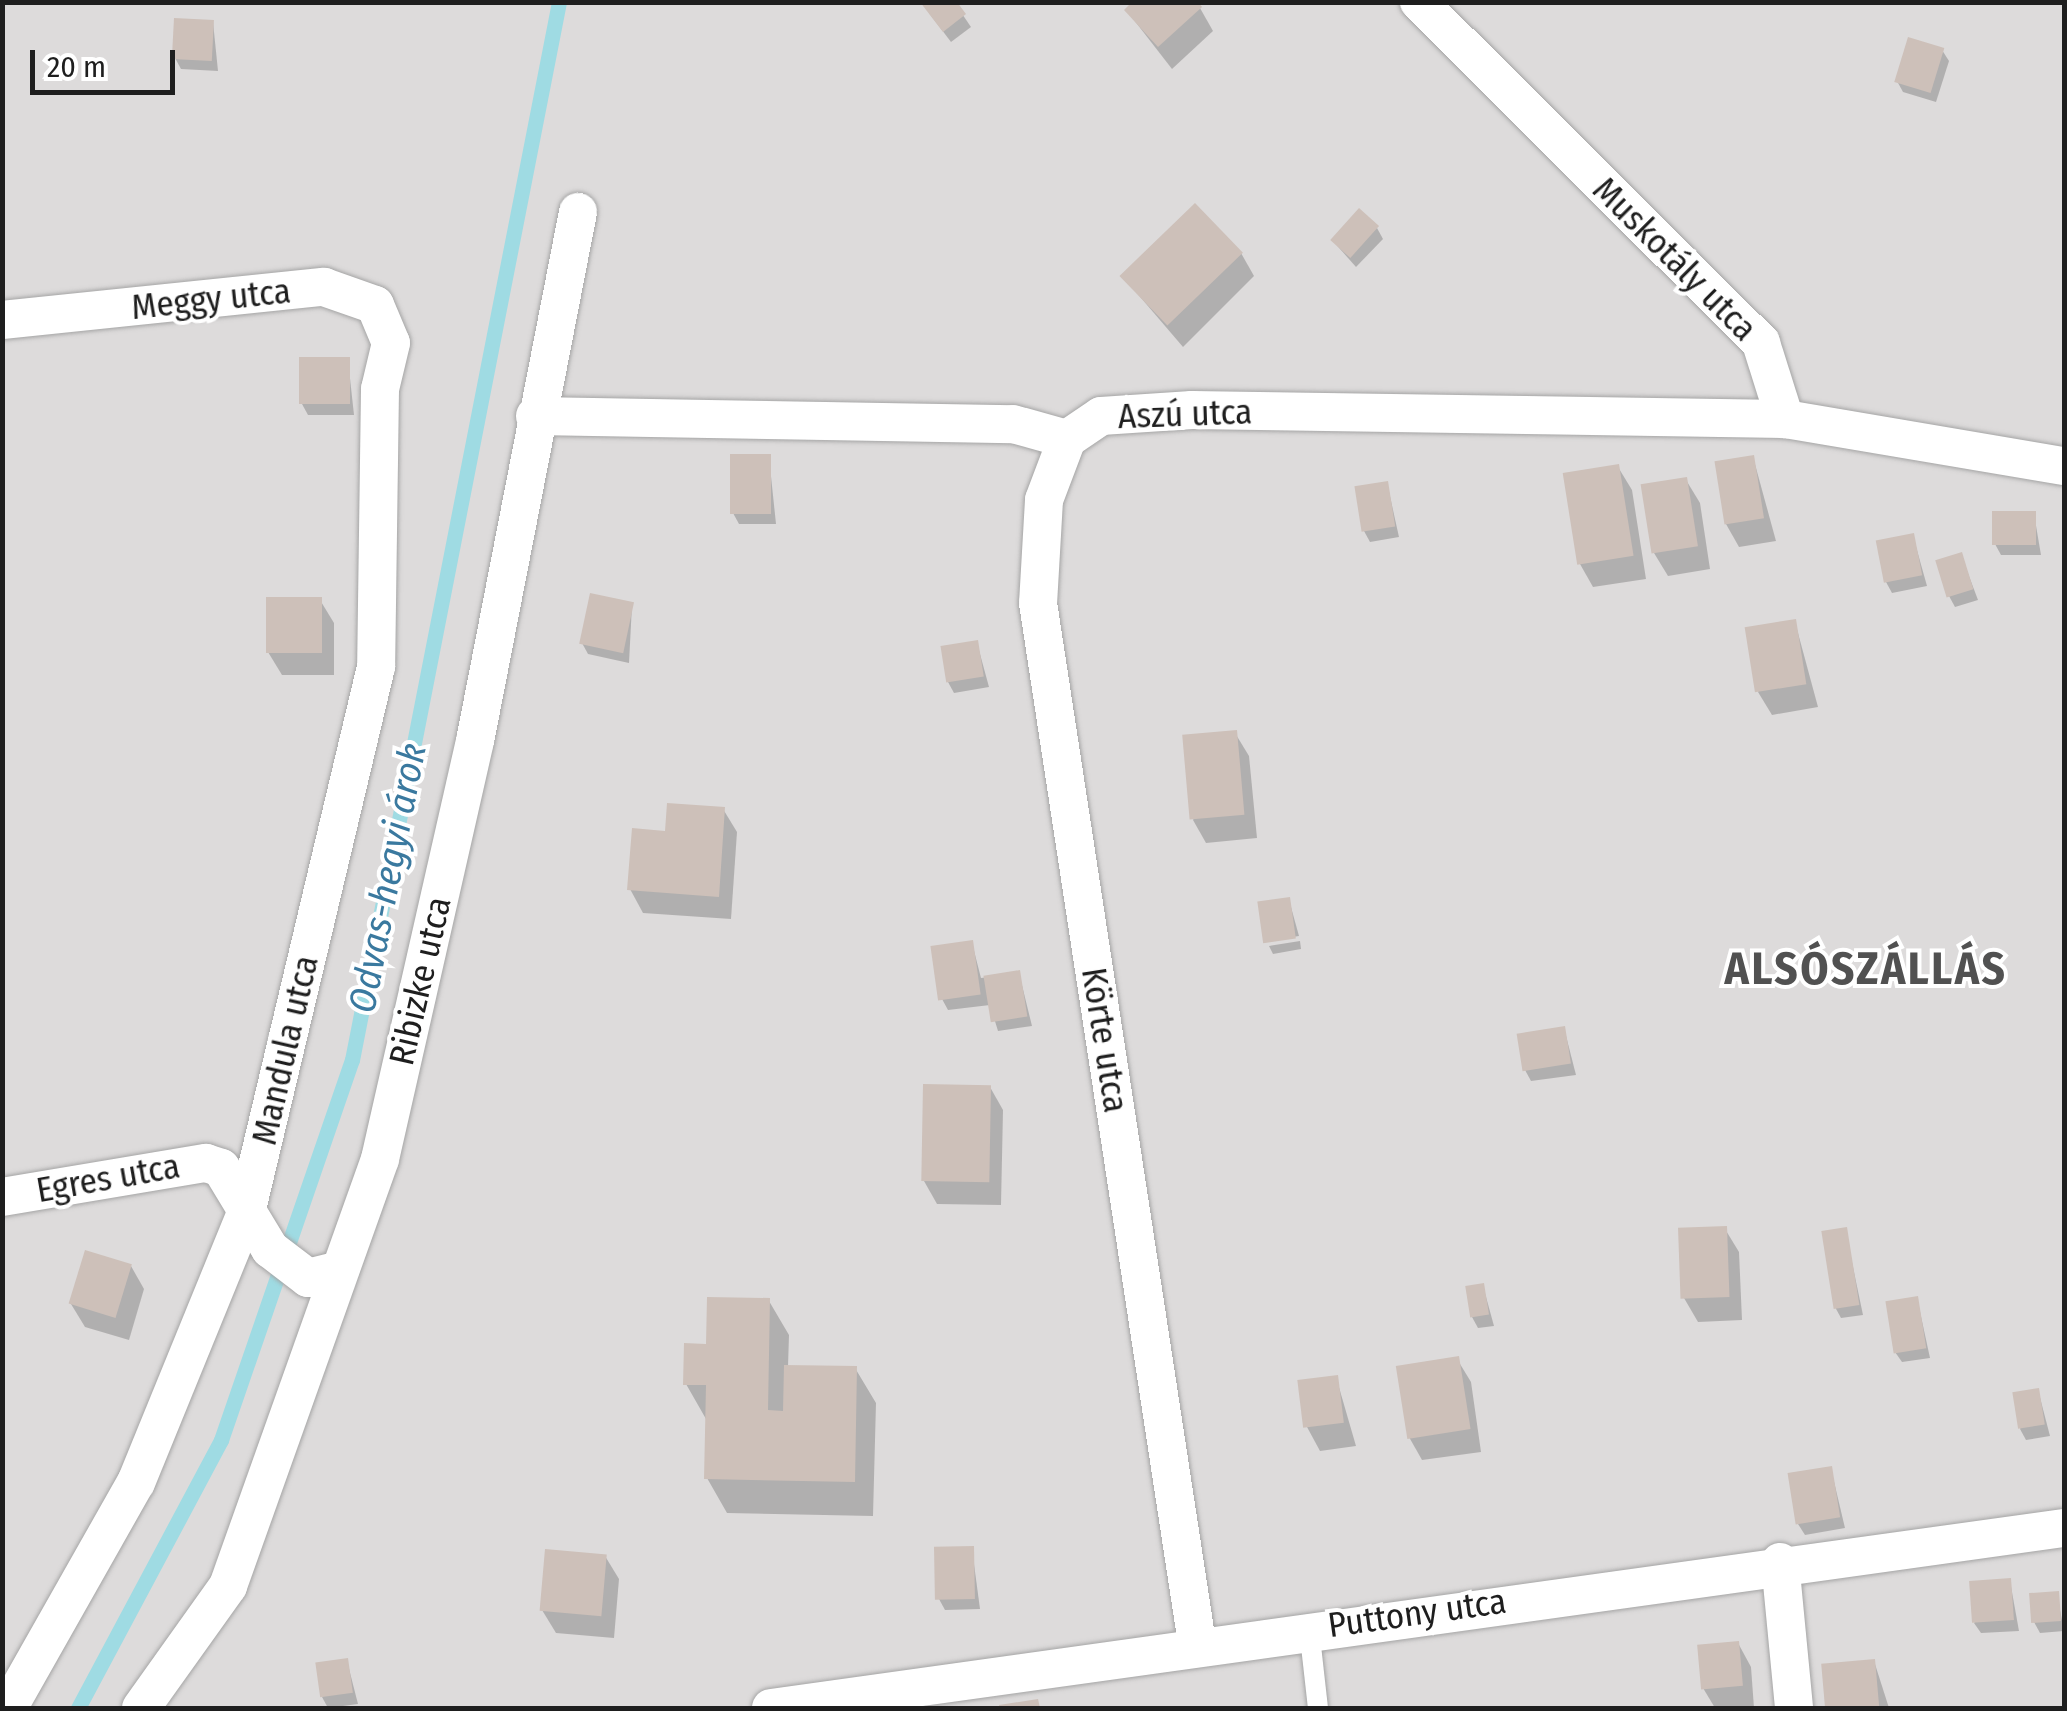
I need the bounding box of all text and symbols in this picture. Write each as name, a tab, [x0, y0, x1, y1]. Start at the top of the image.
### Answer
scale bar	[35, 30, 180, 92]
text: 20 m	[47, 49, 106, 85]
street label: Muskotály utca	[1584, 168, 1766, 350]
street label: Meggy utca	[129, 270, 293, 328]
street label: Aszú utca	[1117, 391, 1253, 437]
water label: Odvas-hegyi árok	[340, 740, 436, 1016]
street label: Ribizke utca	[380, 893, 460, 1069]
district label: ALSÓSZÁLLÁS	[1725, 943, 2007, 997]
street label: Mandula utca	[243, 951, 327, 1149]
street label: Körte utca	[1073, 965, 1137, 1115]
street label: Egres utca	[33, 1145, 183, 1211]
street label: Puttony utca	[1325, 1580, 1509, 1646]

